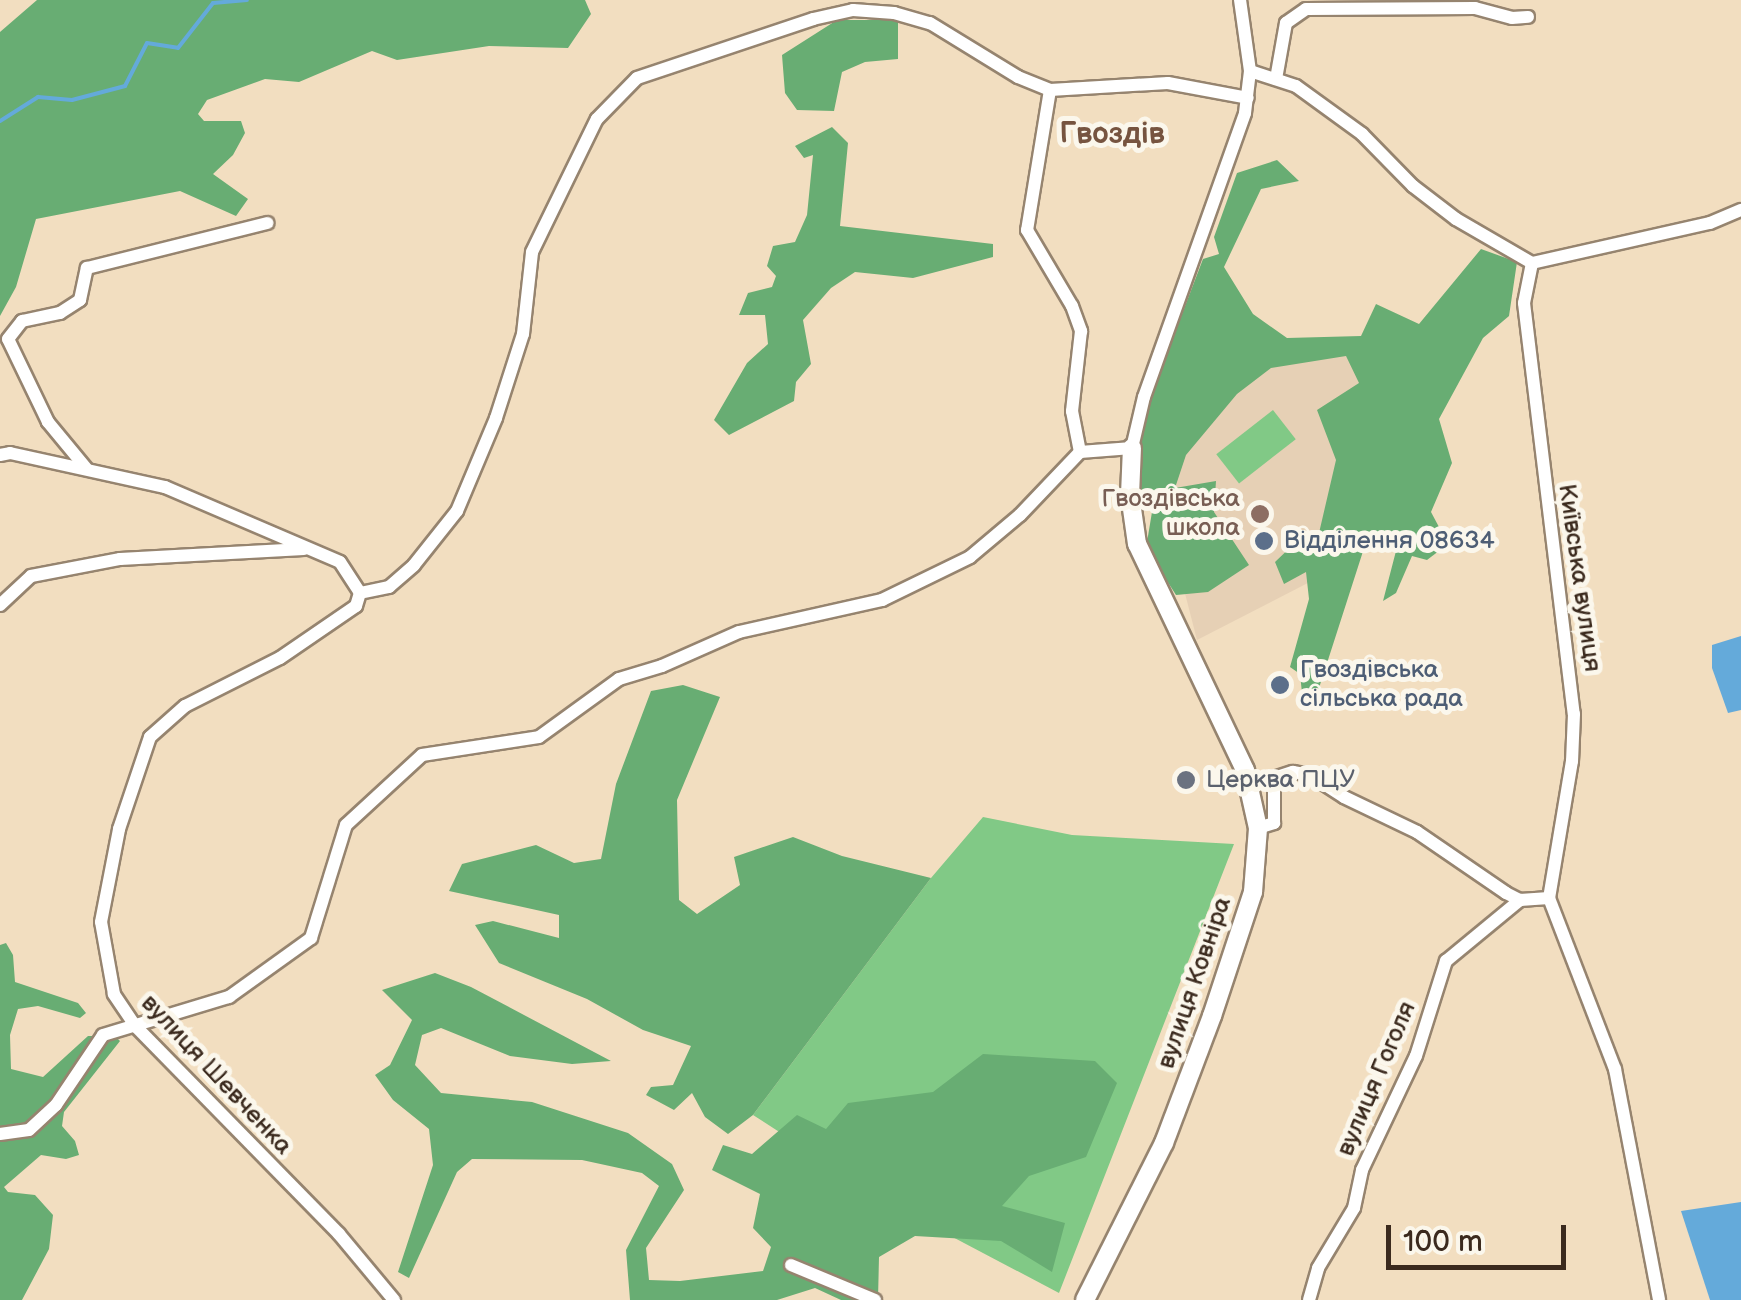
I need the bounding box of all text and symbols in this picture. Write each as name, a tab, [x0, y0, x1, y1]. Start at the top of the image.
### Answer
district label: Гвоздів	[1059, 116, 1165, 152]
street label: Київська вулиця	[1551, 482, 1607, 674]
place label: Гвоздівська школа	[1102, 485, 1240, 544]
marker: Гвоздівська школа	[1249, 503, 1271, 525]
place label: Відділення 08634	[1284, 526, 1495, 556]
marker: Відділення 08634	[1253, 530, 1275, 552]
place label: Гвоздівська сільська рада	[1300, 656, 1463, 715]
marker: Гвоздівська сільська рада	[1269, 674, 1291, 696]
place label: Церква ПЦУ	[1206, 765, 1355, 795]
marker: Церква ПЦУ	[1175, 769, 1197, 791]
street label: вулиця Ковніра	[1152, 893, 1238, 1073]
street label: вулиця Шевченка	[134, 989, 298, 1161]
street label: вулиця Гоголя	[1331, 997, 1423, 1161]
scale bar	[1391, 1205, 1571, 1267]
text: 100 m	[1403, 1224, 1483, 1260]

